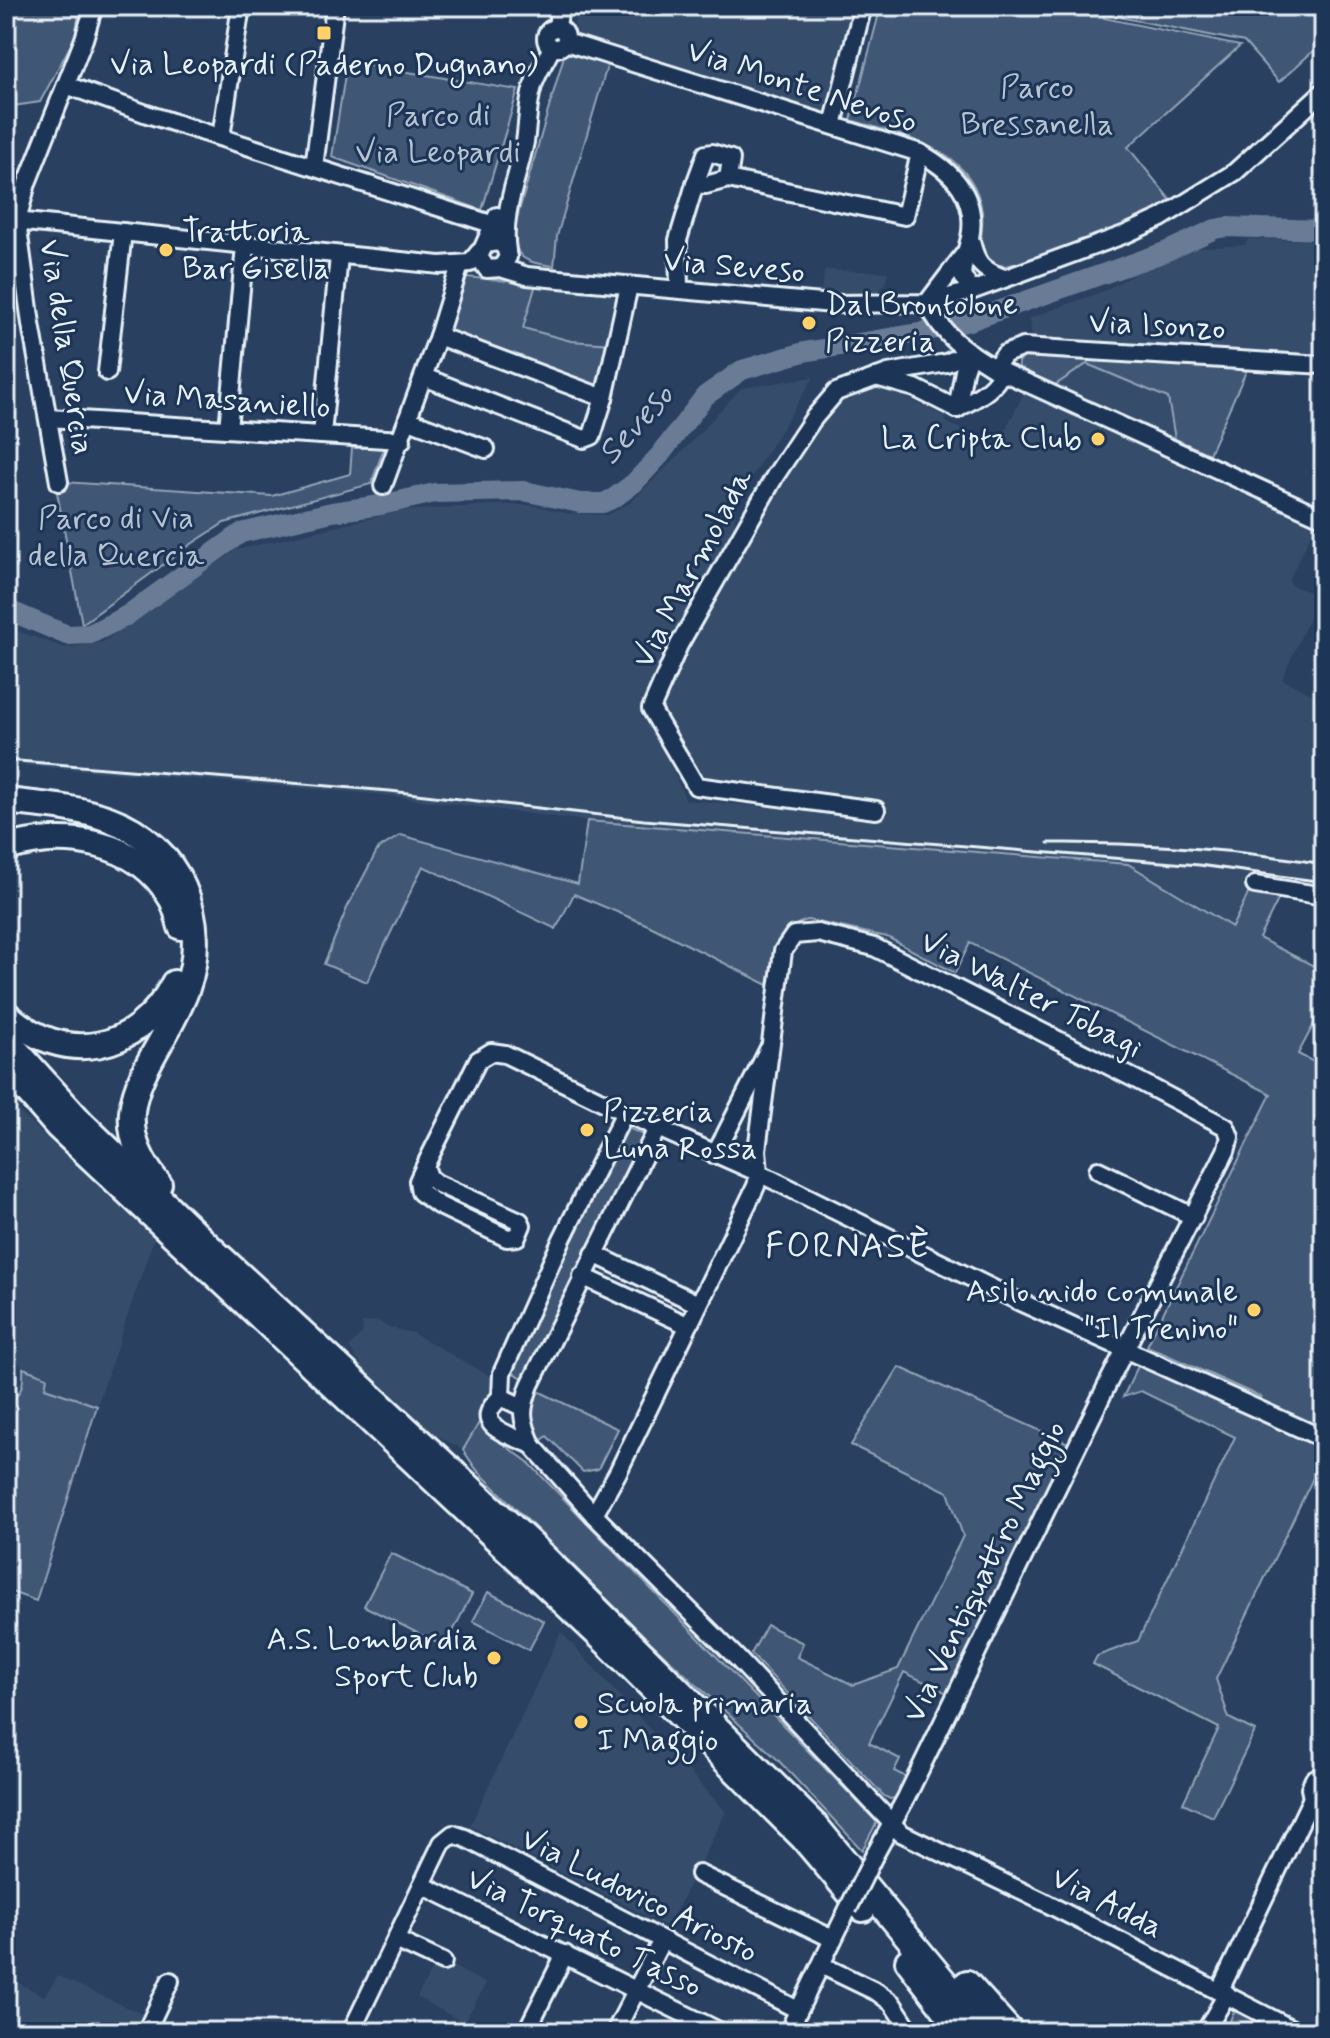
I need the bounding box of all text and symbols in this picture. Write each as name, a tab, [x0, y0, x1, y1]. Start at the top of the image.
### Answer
marker: Via Leopardi (Paderno Dugnano)	[315, 24, 333, 42]
street label: Via Monte Nevoso	[681, 30, 923, 144]
place label: Via Leopardi (Paderno Dugnano)	[110, 44, 538, 88]
park label: Parco Bressanella	[960, 67, 1114, 146]
park label: Parco di Via Leopardi	[355, 95, 521, 174]
place label: Trattoria Bar Gisella	[182, 211, 330, 290]
street label: Via della Quercia	[28, 236, 104, 458]
street label: Via Seveso	[661, 240, 807, 294]
marker: Trattoria Bar Gisella	[157, 241, 175, 259]
place label: Dal Brontolone Pizzeria	[825, 284, 1018, 363]
street label: Via Isonzo	[1088, 301, 1226, 351]
marker: Dal Brontolone Pizzeria	[800, 314, 818, 332]
street label: Via Masaniello	[122, 373, 332, 429]
water label: Seveso	[588, 374, 685, 475]
place label: La Cripta Club	[881, 418, 1082, 460]
marker: La Cripta Club	[1089, 430, 1107, 448]
street label: Via Marmolada	[623, 461, 764, 676]
park label: Parco di Via della Quercia	[28, 498, 205, 577]
street label: Via Walter Tobagi	[913, 921, 1149, 1069]
place label: Pizzeria Luna Rossa	[603, 1091, 757, 1170]
marker: Pizzeria Luna Rossa	[578, 1121, 596, 1139]
district label: FORNASÈ	[765, 1224, 931, 1271]
place label: Asilo nido comunale "Il Trenino"	[966, 1271, 1238, 1350]
marker: Asilo nido comunale "Il Trenino"	[1245, 1301, 1263, 1319]
street label: Via Ventiquattro Maggio	[894, 1414, 1079, 1731]
place label: A.S. Lombardia Sport Club	[267, 1619, 478, 1698]
marker: A.S. Lombardia Sport Club	[485, 1649, 503, 1667]
place label: Scuola primaria I Maggio	[597, 1683, 812, 1765]
marker: Scuola primaria I Maggio	[572, 1713, 590, 1731]
street label: Via Ludovico Ariosto	[514, 1818, 764, 1974]
street label: Via Adda	[1044, 1857, 1170, 1949]
street label: Via Torquato Tasso	[459, 1858, 709, 2008]

